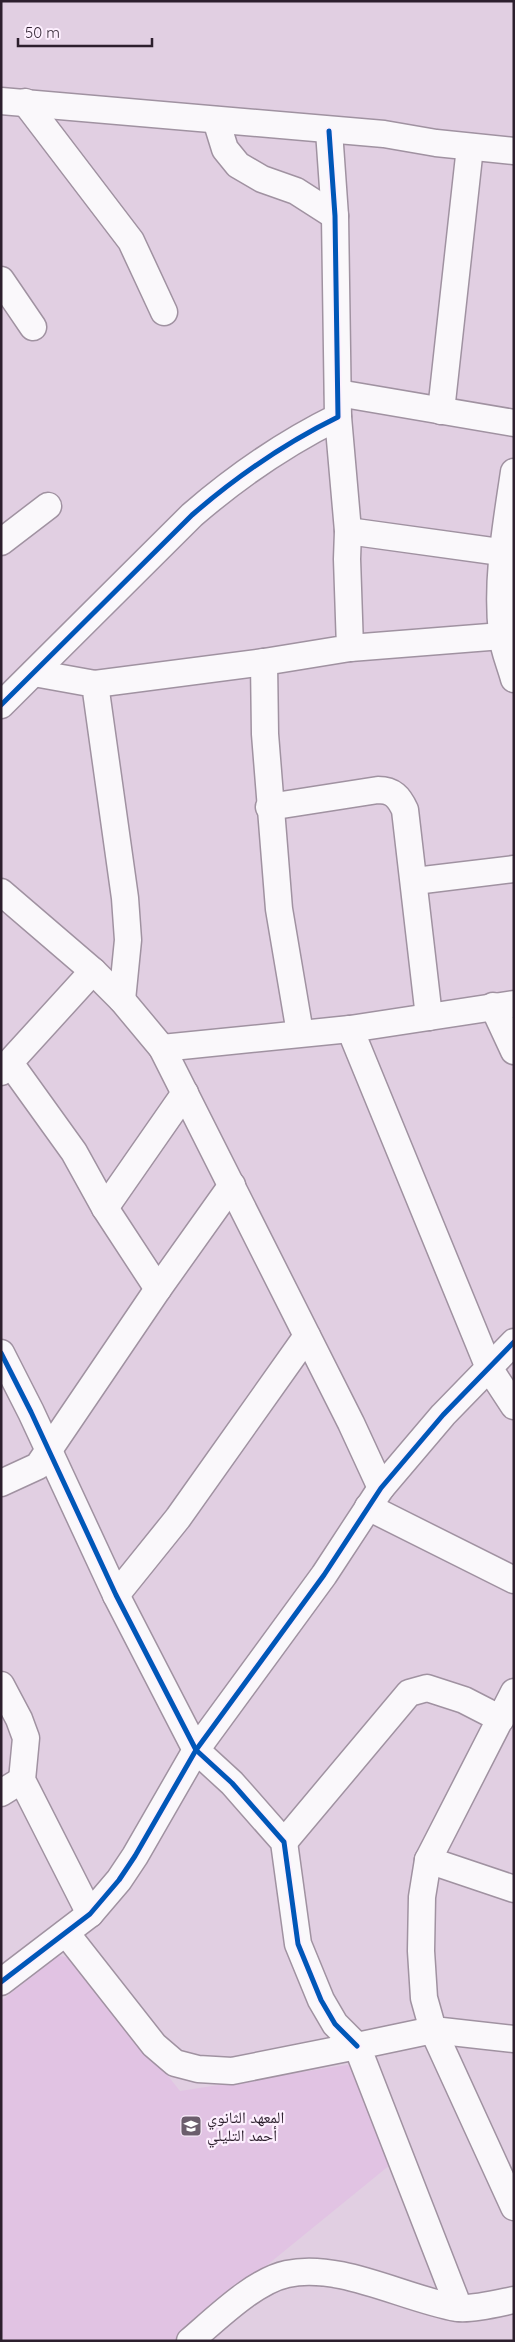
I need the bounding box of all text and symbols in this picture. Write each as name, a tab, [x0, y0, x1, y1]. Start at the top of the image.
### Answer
scale bar	[18, 15, 151, 47]
text: 50 m	[25, 23, 60, 42]
place label: المعهد الثانوي أحمد التليلي	[207, 2107, 284, 2148]
school or university icon: المعهد الثانوي أحمد التليلي	[179, 2114, 203, 2138]

